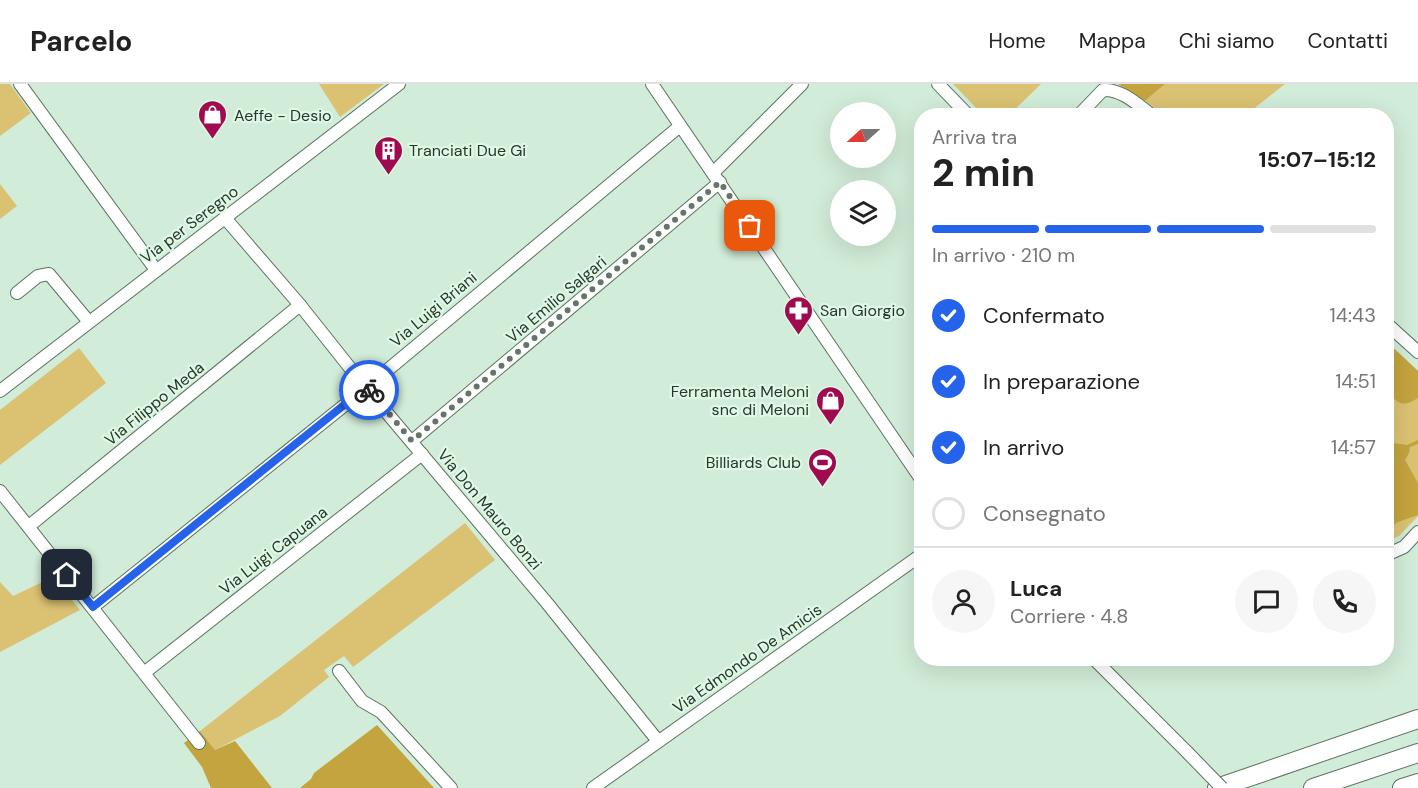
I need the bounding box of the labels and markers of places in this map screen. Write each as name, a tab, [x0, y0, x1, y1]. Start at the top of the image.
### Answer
shop icon: Aeffe - Desio	[197, 99, 229, 141]
place label: Aeffe - Desio	[234, 105, 332, 126]
building icon: Tranciati Due Gi	[372, 134, 404, 176]
place label: Tranciati Due Gi	[409, 140, 526, 161]
pin	[724, 200, 775, 251]
pharmacy icon: San Giorgio	[783, 294, 815, 336]
place label: San Giorgio	[820, 300, 905, 321]
place label: Ferramenta Meloni snc di Meloni	[671, 381, 809, 420]
shop icon: Ferramenta Meloni snc di Meloni	[814, 384, 846, 426]
sports icon: Billiards Club	[806, 446, 838, 488]
place label: Billiards Club	[706, 452, 801, 473]
pin	[41, 549, 92, 600]

